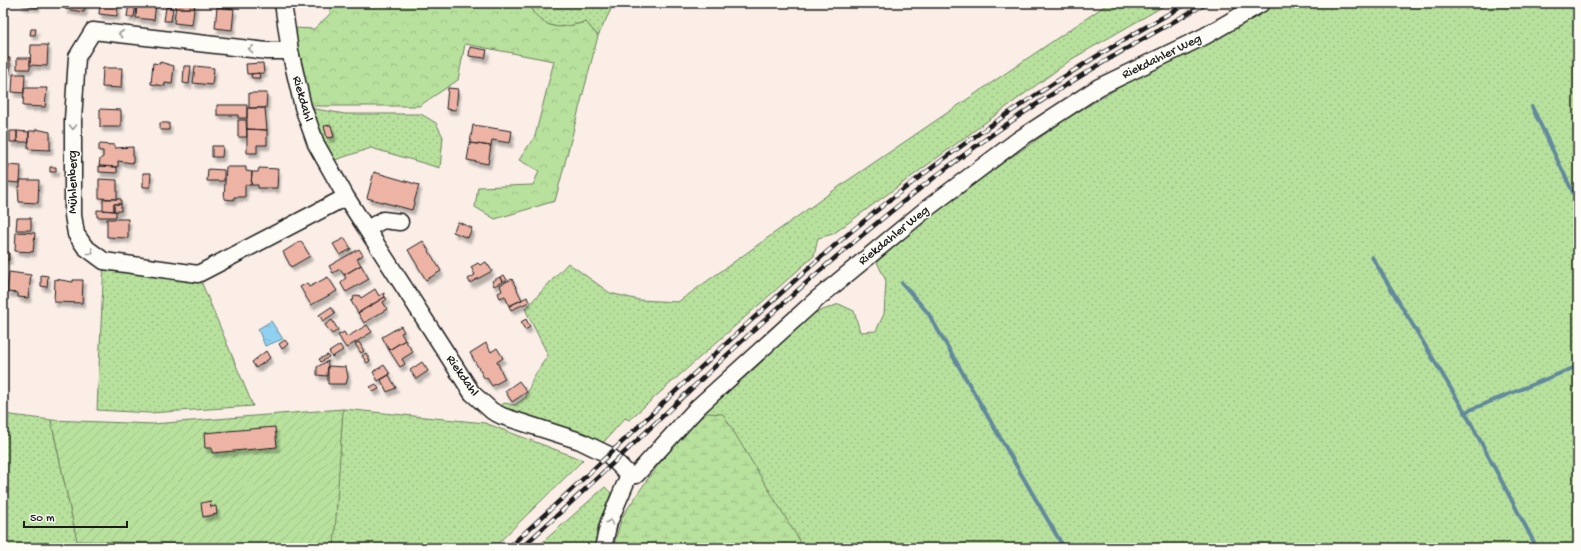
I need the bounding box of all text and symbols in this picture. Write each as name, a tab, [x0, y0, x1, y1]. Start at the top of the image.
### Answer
one-way arrow	[118, 30, 125, 39]
street label: Riekdahler Weg	[1120, 31, 1204, 83]
one-way arrow	[248, 45, 254, 54]
street label: Riekdahl	[288, 74, 316, 124]
one-way arrow	[69, 124, 77, 130]
street label: Mühlenberg	[66, 150, 81, 214]
street label: Riekdahler Weg	[856, 203, 932, 269]
one-way arrow	[86, 247, 93, 254]
street label: Riekdahl	[442, 353, 482, 400]
scale bar	[24, 503, 127, 529]
text: 50 m	[30, 512, 55, 526]
one-way arrow	[605, 519, 613, 526]

